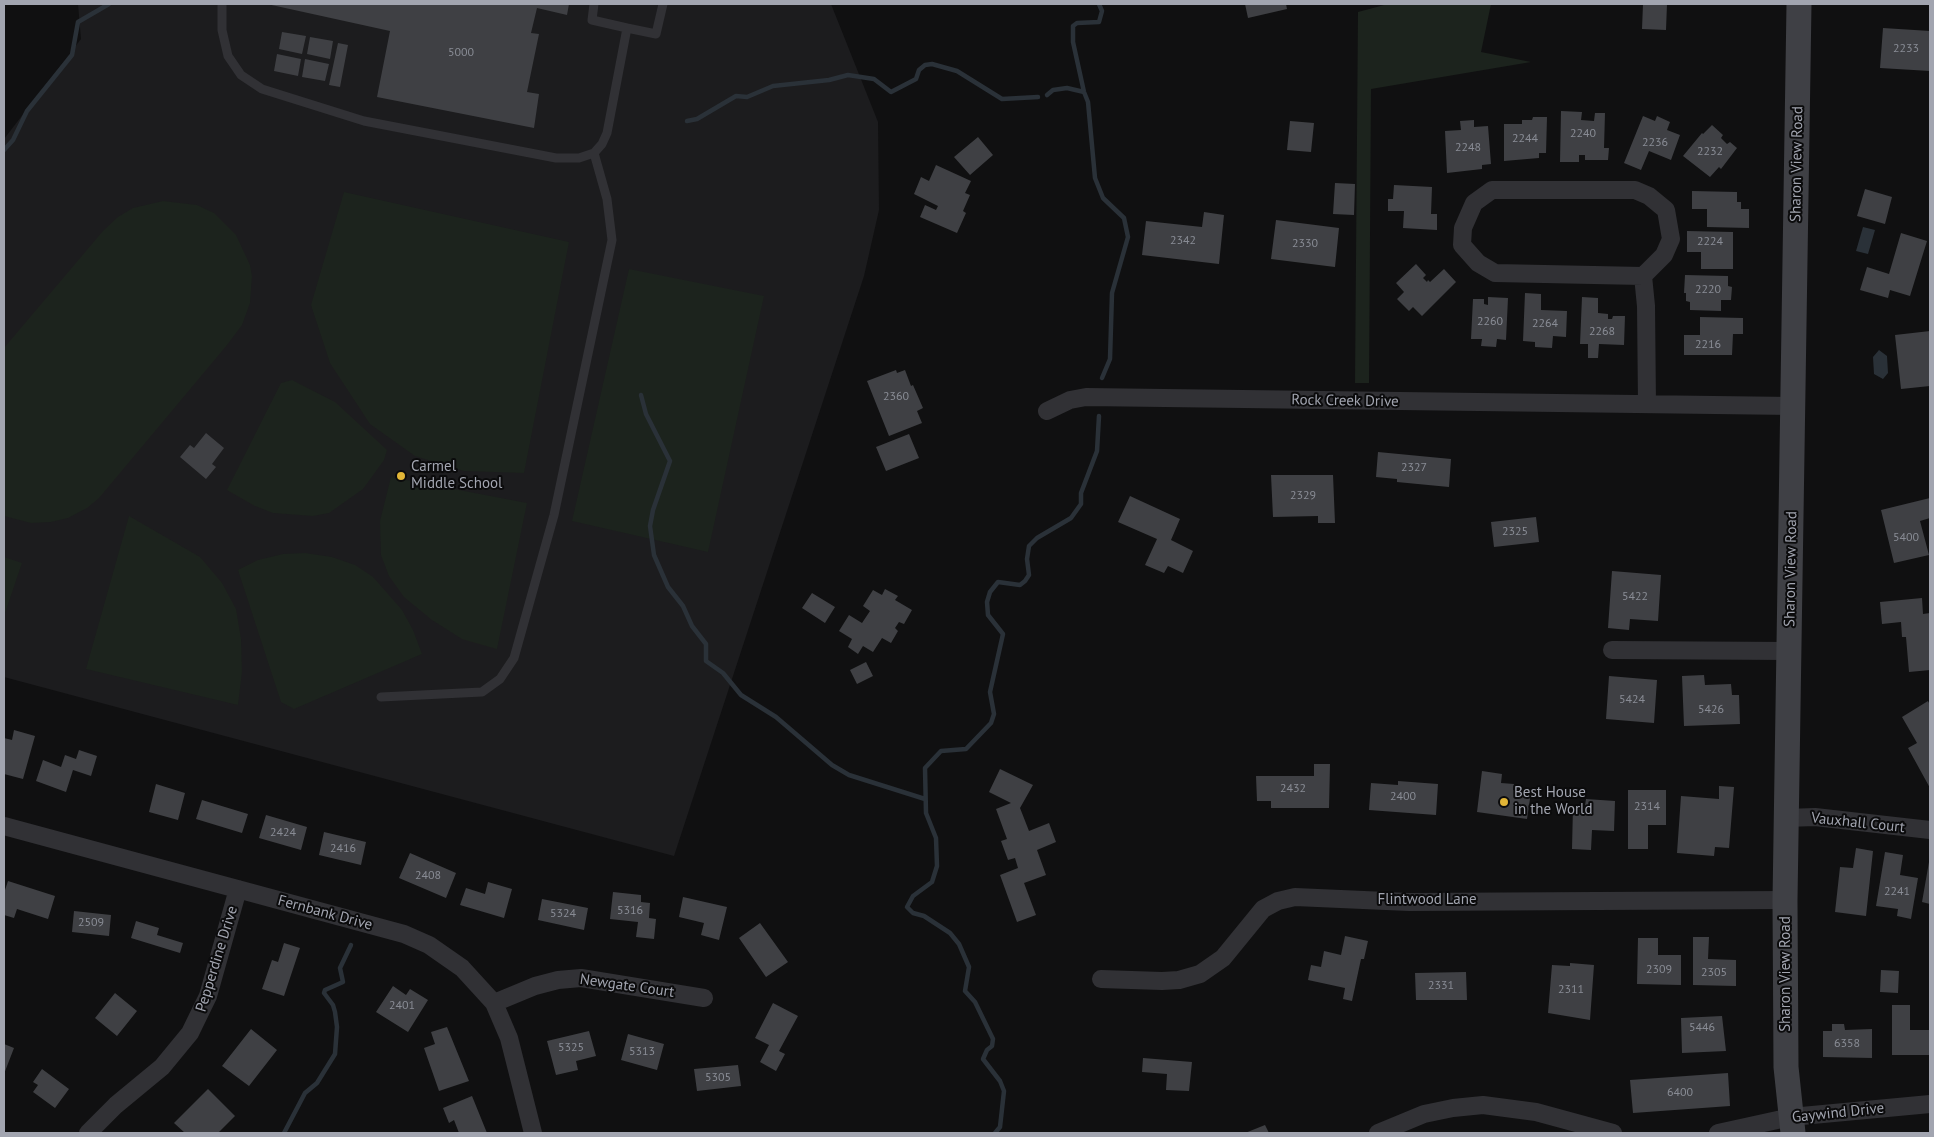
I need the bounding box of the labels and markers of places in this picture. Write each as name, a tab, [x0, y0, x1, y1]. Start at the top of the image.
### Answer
place label: Carmel Middle School	[411, 458, 502, 493]
marker: Carmel Middle School	[395, 470, 407, 482]
place label: Best House in the World	[1514, 784, 1593, 819]
marker: Best House in the World	[1498, 796, 1510, 808]

